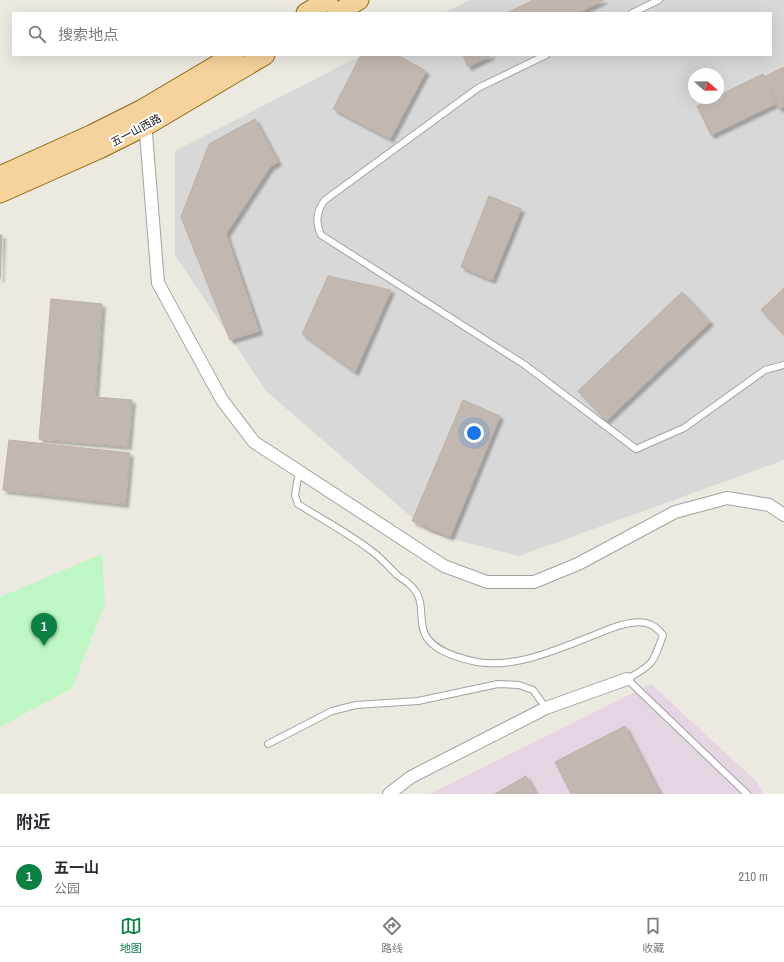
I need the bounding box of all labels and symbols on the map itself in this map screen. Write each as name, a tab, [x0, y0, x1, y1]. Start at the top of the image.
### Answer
north arrow	[688, 68, 724, 104]
street label: 五一山西路	[108, 111, 164, 149]
your location	[464, 423, 484, 443]
pin: 1	[31, 613, 57, 646]

